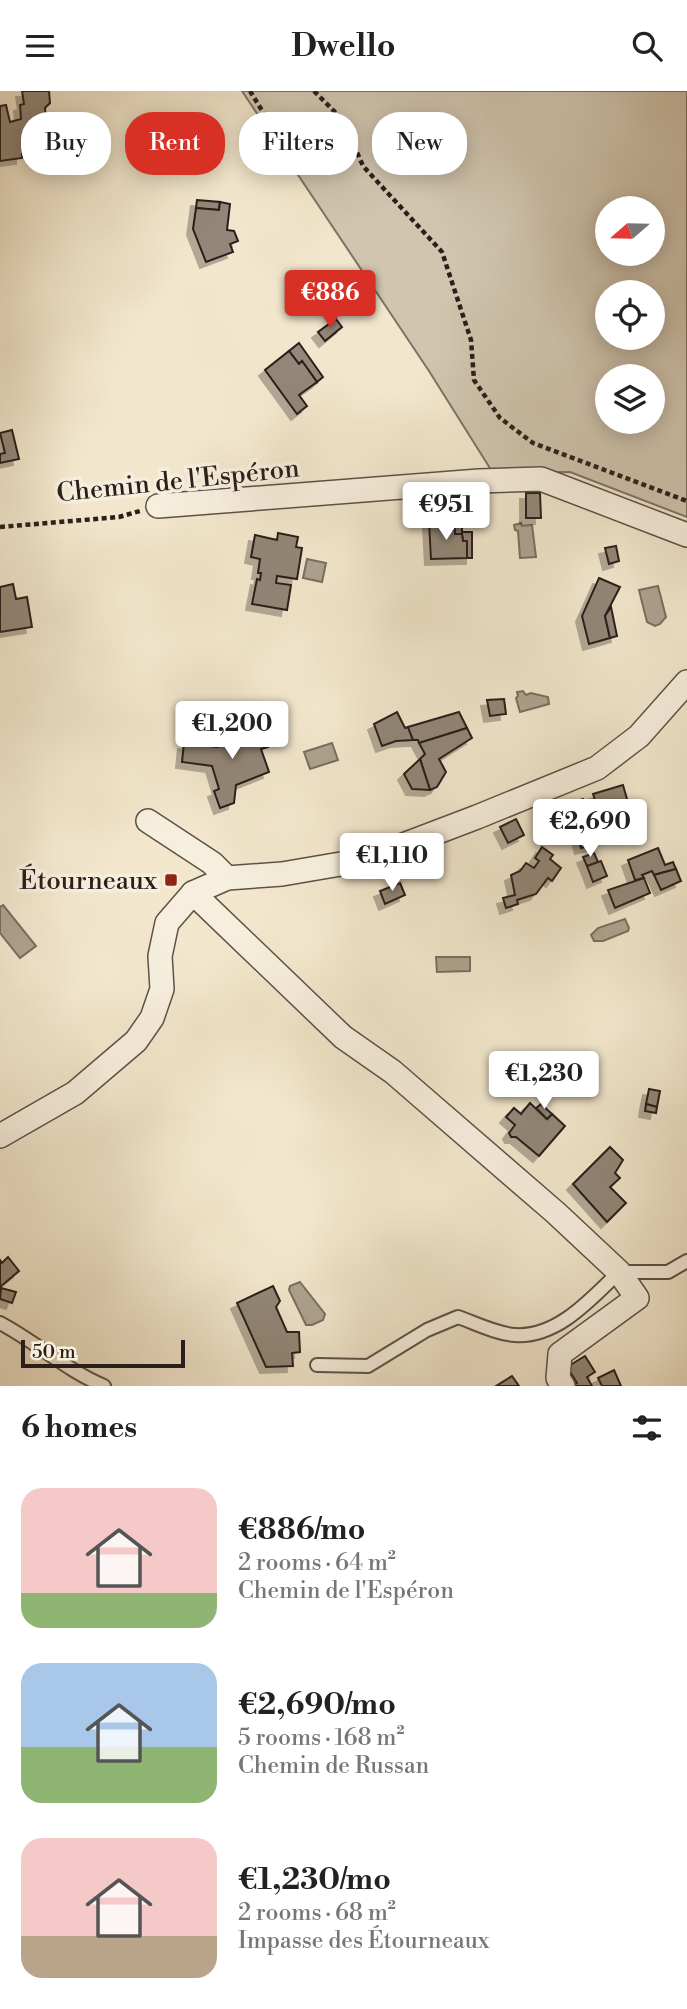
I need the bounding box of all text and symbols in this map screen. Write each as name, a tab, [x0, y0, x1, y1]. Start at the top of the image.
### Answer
text: Dwello	[291, 26, 396, 66]
icon: menu	[21, 27, 59, 65]
icon: search	[628, 27, 666, 65]
chip: Buy	[21, 112, 111, 175]
chip: Rent	[125, 112, 225, 175]
chip: Filters	[239, 112, 358, 175]
chip: New	[372, 112, 467, 175]
north arrow	[595, 196, 665, 266]
map controls	[595, 196, 665, 434]
pin: €886	[289, 271, 371, 330]
text: €886	[301, 279, 359, 307]
button: locate	[595, 280, 665, 350]
button: layers	[595, 364, 665, 434]
street label: Chemin de l'Espéron	[55, 452, 301, 510]
pin: €951	[405, 483, 487, 542]
text: €951	[419, 491, 473, 519]
pin: €1,200	[175, 701, 289, 761]
text: €1,200	[191, 710, 273, 738]
pin: €2,690	[533, 799, 647, 859]
text: €2,690	[549, 808, 631, 836]
pin: €1,110	[335, 833, 449, 893]
text: €1,110	[356, 842, 428, 870]
place label: Étourneaux	[19, 863, 158, 897]
marker: Étourneaux	[163, 872, 179, 888]
pin: €1,230	[487, 1051, 601, 1111]
text: €1,230	[505, 1060, 583, 1088]
scale bar	[21, 1337, 186, 1369]
text: 50 m	[32, 1340, 76, 1364]
text: 6 homes	[21, 1409, 137, 1447]
icon: filters	[628, 1409, 666, 1447]
text: €886/mo	[238, 1511, 365, 1549]
icon: home	[77, 1516, 161, 1600]
text: 2 rooms · 64 m²	[238, 1549, 396, 1577]
text: Chemin de l'Espéron	[238, 1577, 454, 1605]
text: €2,690/mo	[238, 1686, 396, 1724]
icon: home	[77, 1691, 161, 1775]
text: 5 rooms · 168 m²	[238, 1724, 405, 1752]
text: Chemin de Russan	[238, 1752, 429, 1780]
text: €1,230/mo	[238, 1861, 391, 1899]
icon: home	[77, 1866, 161, 1950]
text: 2 rooms · 68 m²	[238, 1899, 396, 1927]
text: Impasse des Étourneaux	[238, 1927, 490, 1955]

